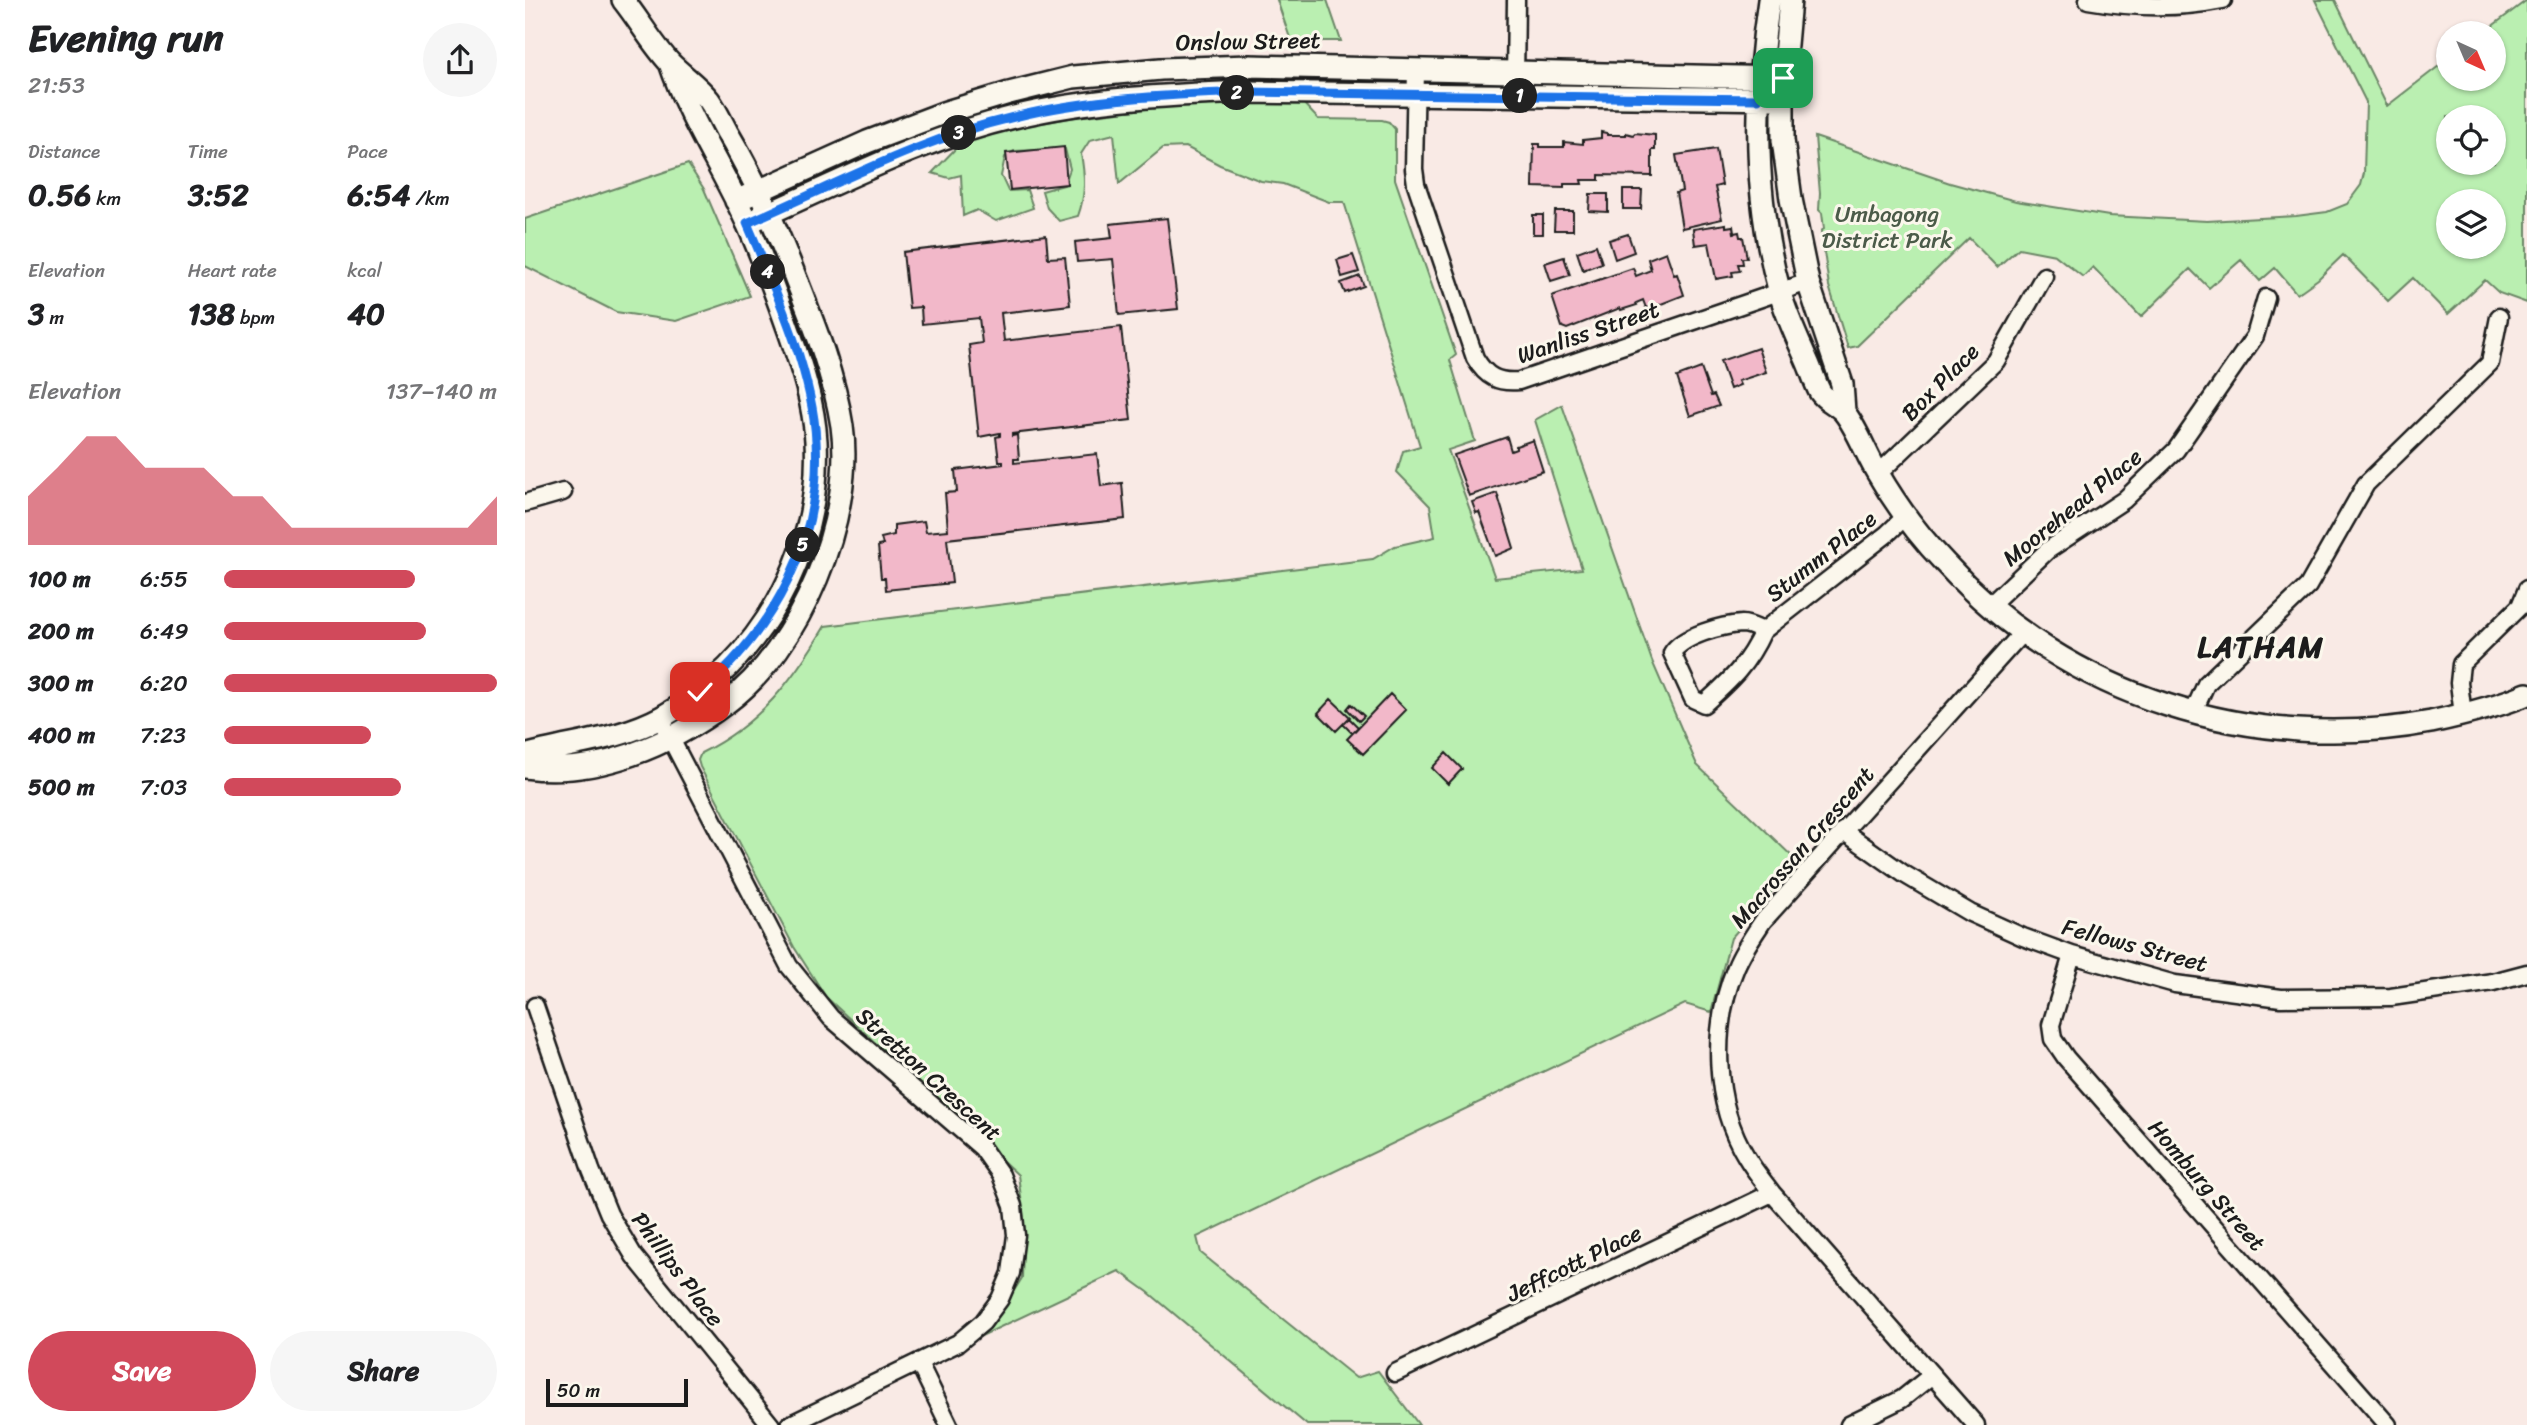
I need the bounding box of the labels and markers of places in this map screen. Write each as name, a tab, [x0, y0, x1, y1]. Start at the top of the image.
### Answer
pin	[1753, 48, 1813, 108]
pin: 2	[1219, 76, 1255, 110]
pin: 1	[1503, 78, 1537, 114]
pin: 3	[941, 116, 977, 150]
pin: 4	[751, 254, 785, 290]
pin: 5	[785, 528, 821, 562]
pin	[670, 662, 730, 722]

